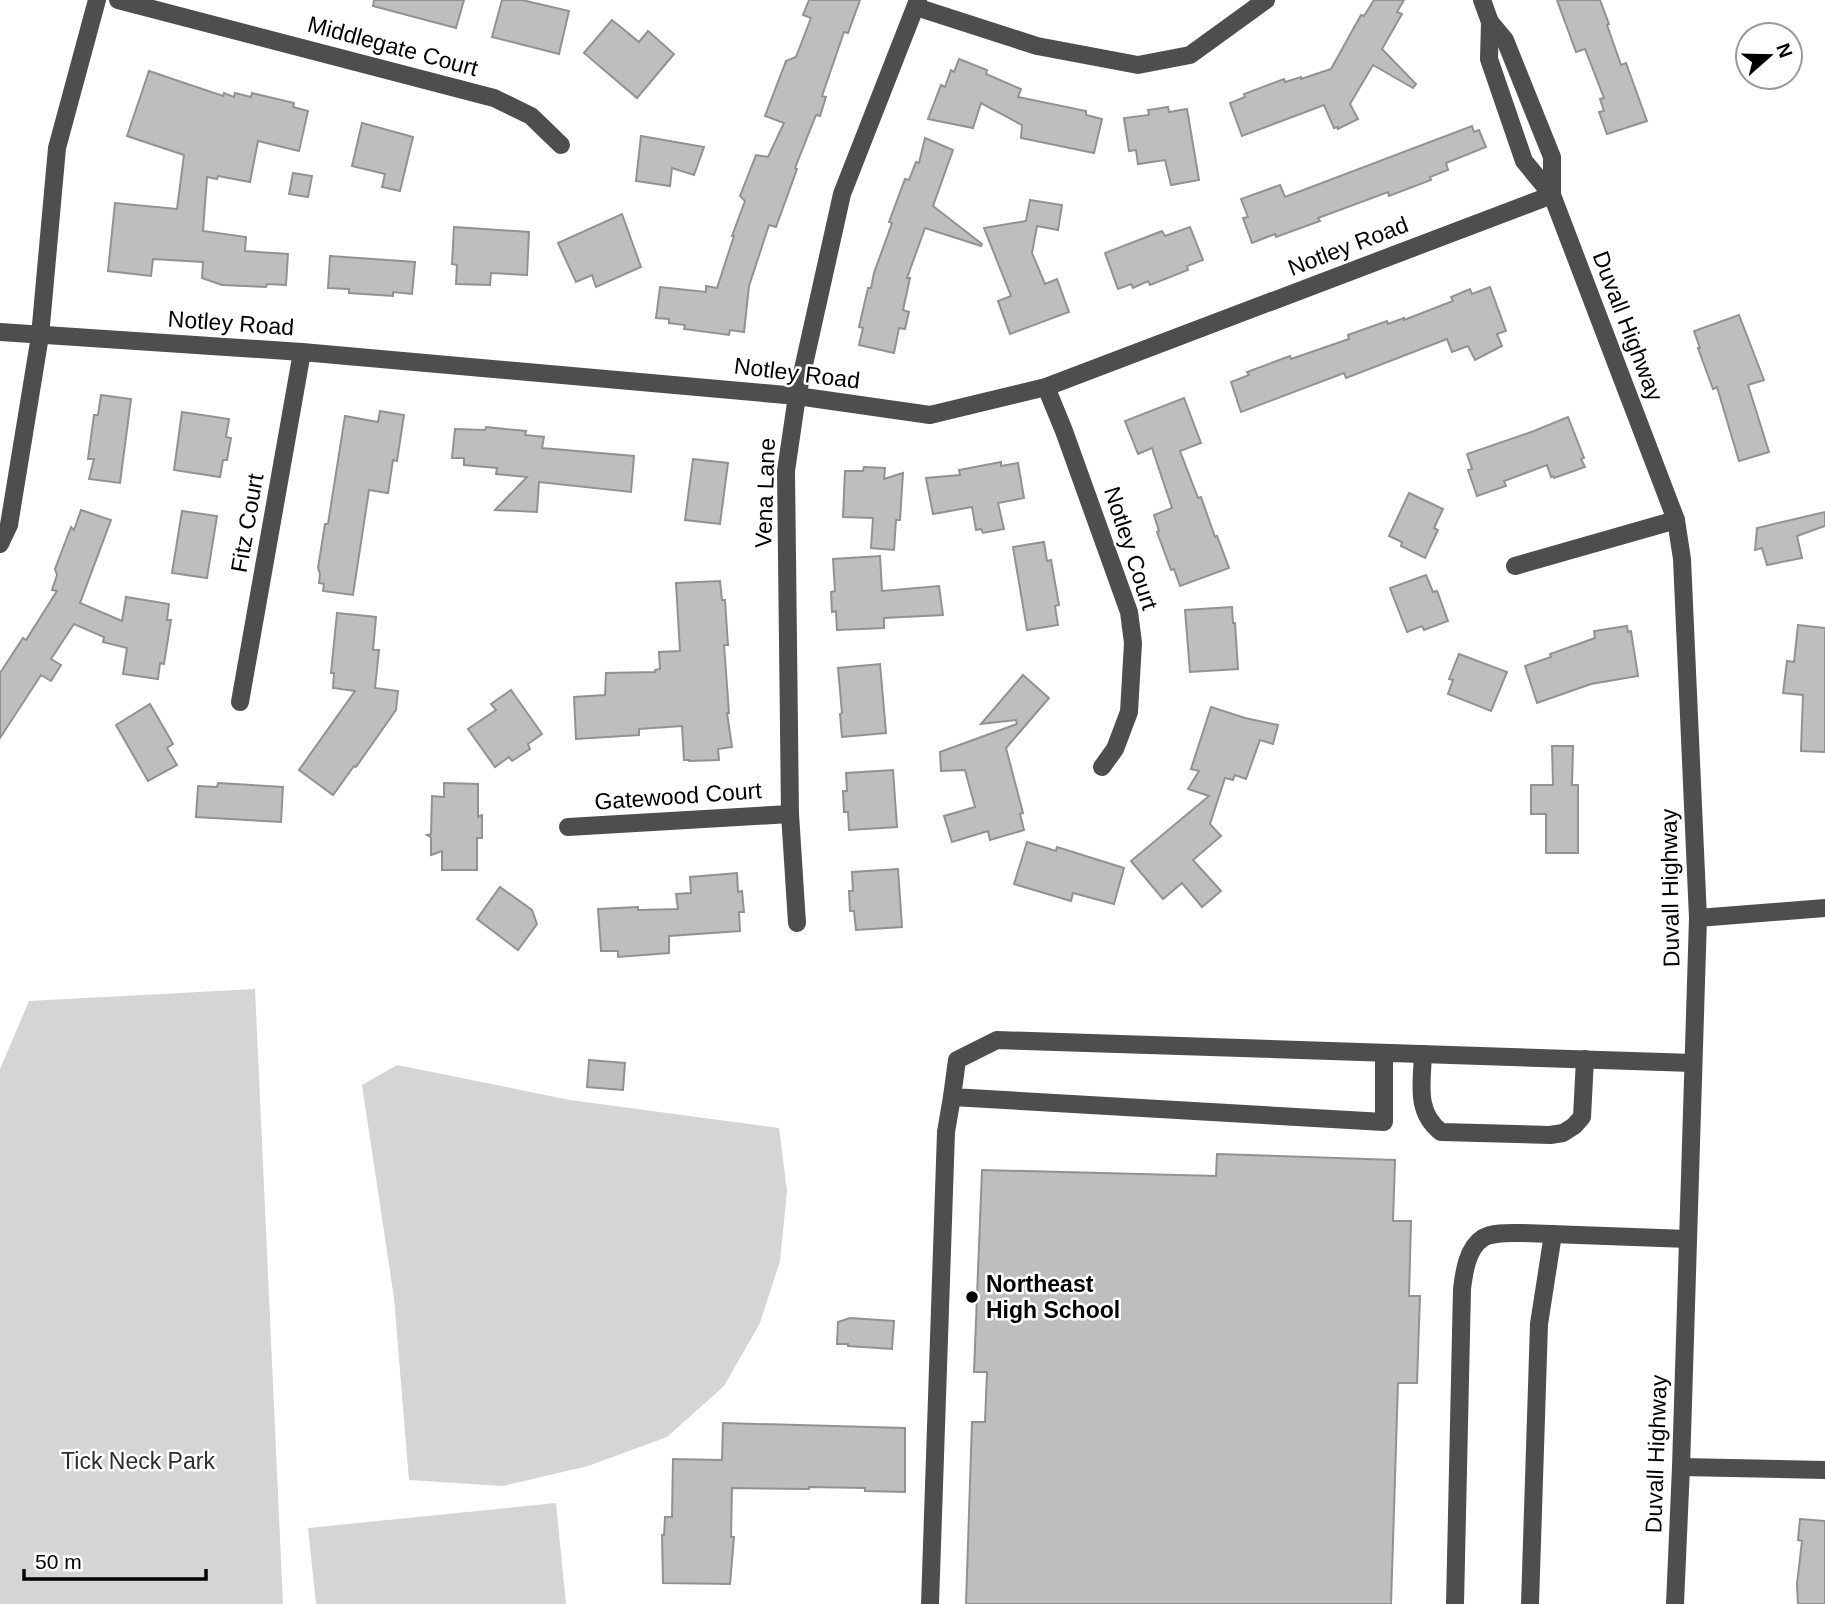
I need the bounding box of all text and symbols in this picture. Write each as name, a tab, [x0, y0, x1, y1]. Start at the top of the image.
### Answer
street label: Middlegate Court	[305, 11, 482, 81]
north arrow	[1734, 21, 1804, 91]
text: N	[1772, 40, 1797, 60]
street label: Notley Road	[1284, 211, 1412, 281]
street label: Duvall Highway	[1587, 247, 1669, 405]
street label: Notley Road	[167, 306, 295, 340]
street label: Notley Road	[733, 352, 861, 394]
street label: Vena Lane	[750, 438, 780, 548]
street label: Fitz Court	[226, 471, 269, 574]
street label: Notley Court	[1099, 483, 1163, 613]
street label: Gatewood Court	[594, 777, 763, 815]
street label: Duvall Highway	[1656, 808, 1684, 967]
place label: Northeast High School	[986, 1271, 1120, 1323]
marker: Northeast High School	[964, 1289, 980, 1305]
street label: Duvall Highway	[1640, 1374, 1672, 1534]
park label: Tick Neck Park	[61, 1448, 215, 1474]
scale bar	[24, 1538, 206, 1582]
text: 50 m	[35, 1550, 82, 1573]

